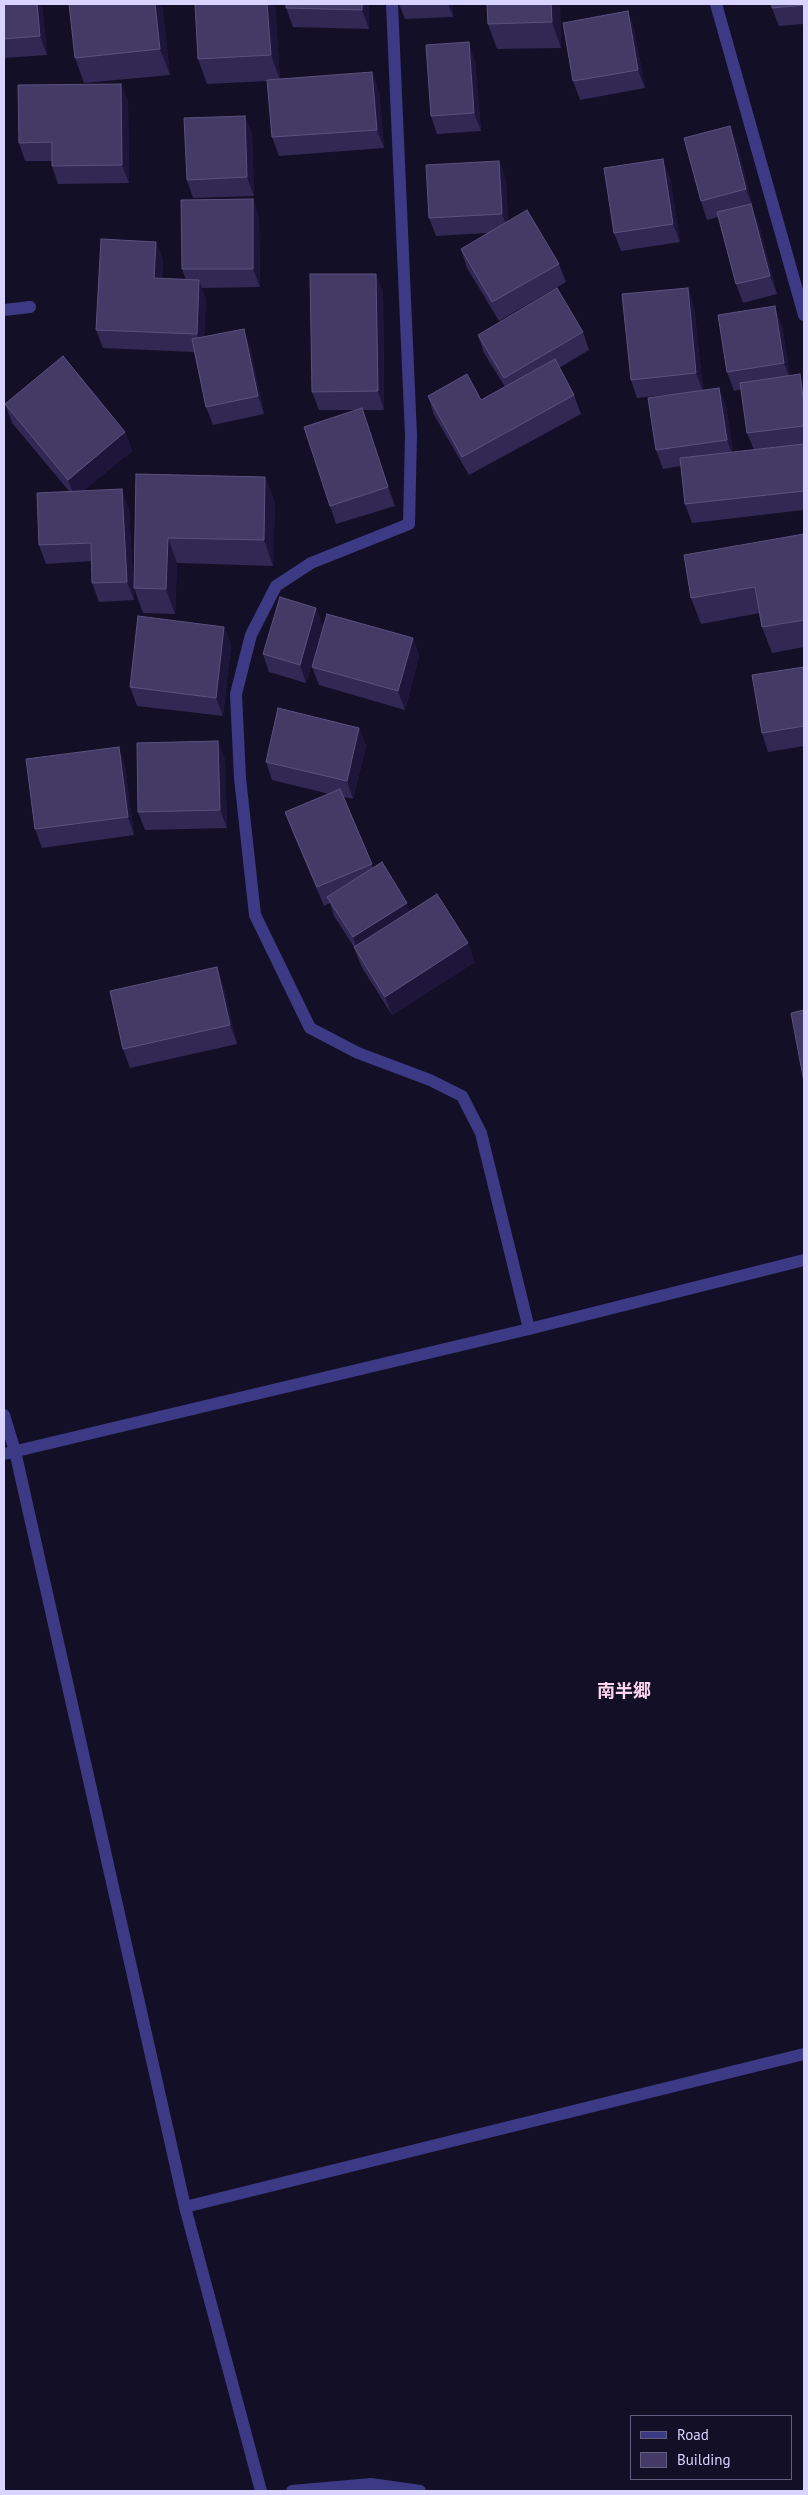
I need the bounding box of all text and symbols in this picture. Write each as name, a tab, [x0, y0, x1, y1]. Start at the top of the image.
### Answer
district label: 南半郷	[597, 1681, 651, 1703]
legend	[630, 2415, 793, 2480]
text: Road	[677, 2425, 709, 2444]
text: Building	[677, 2450, 731, 2469]

